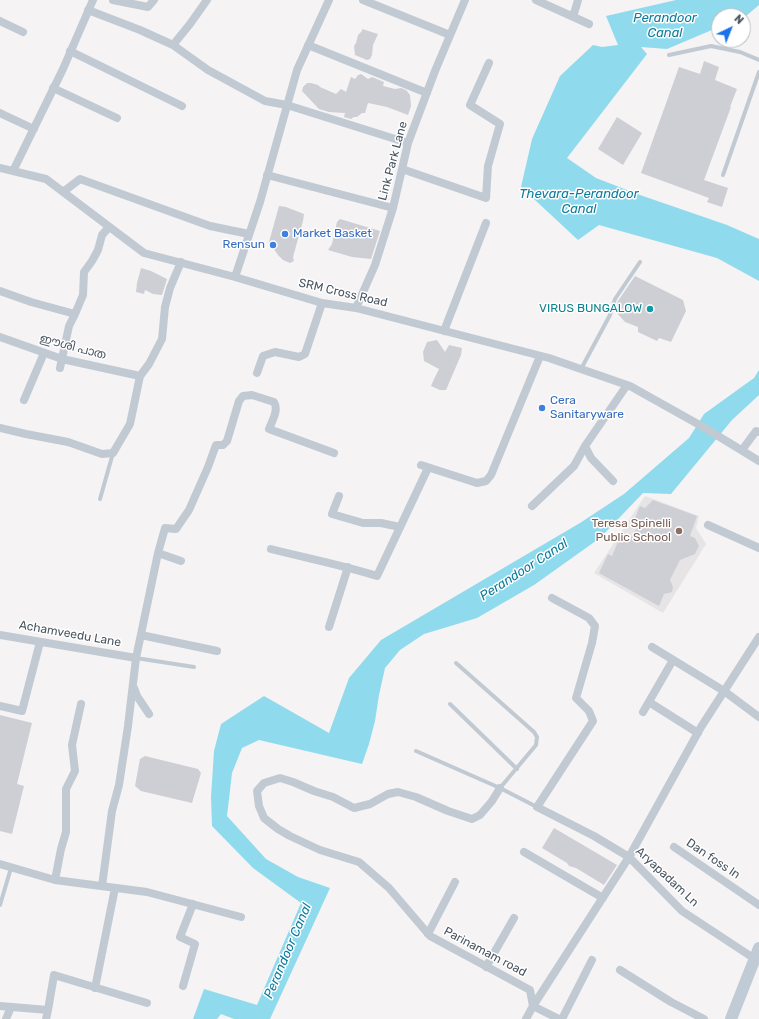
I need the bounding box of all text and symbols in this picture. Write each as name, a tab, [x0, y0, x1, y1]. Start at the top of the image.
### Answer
north arrow	[711, 8, 751, 48]
water label: Perandoor Canal	[633, 10, 697, 41]
text: N	[732, 12, 746, 27]
street label: Link Park Lane	[376, 120, 410, 202]
water label: Thevara-Perandoor Canal	[519, 186, 639, 217]
place label: Market Basket	[293, 227, 372, 241]
marker: Market Basket	[280, 229, 290, 239]
place label: Rensun	[223, 238, 265, 252]
marker: Rensun	[268, 240, 278, 250]
street label: SRM Cross Road	[297, 276, 389, 310]
place label: VIRUS BUNGALOW	[539, 302, 642, 316]
marker: VIRUS BUNGALOW	[645, 304, 655, 314]
street label: ഈശി പാത	[38, 331, 108, 363]
place label: Cera Sanitaryware	[550, 394, 624, 422]
marker: Cera Sanitaryware	[537, 403, 547, 413]
place label: Teresa Spinelli Public School	[591, 517, 671, 545]
marker: Teresa Spinelli Public School	[674, 526, 684, 536]
water label: Perandoor Canal	[477, 536, 571, 604]
street label: Achamveedu Lane	[18, 618, 122, 650]
street label: Dan foss ln	[683, 836, 743, 882]
street label: Aryapadam Ln	[633, 844, 701, 910]
water label: Perandoor Canal	[261, 901, 315, 1001]
street label: Parinamam road	[441, 924, 529, 980]

